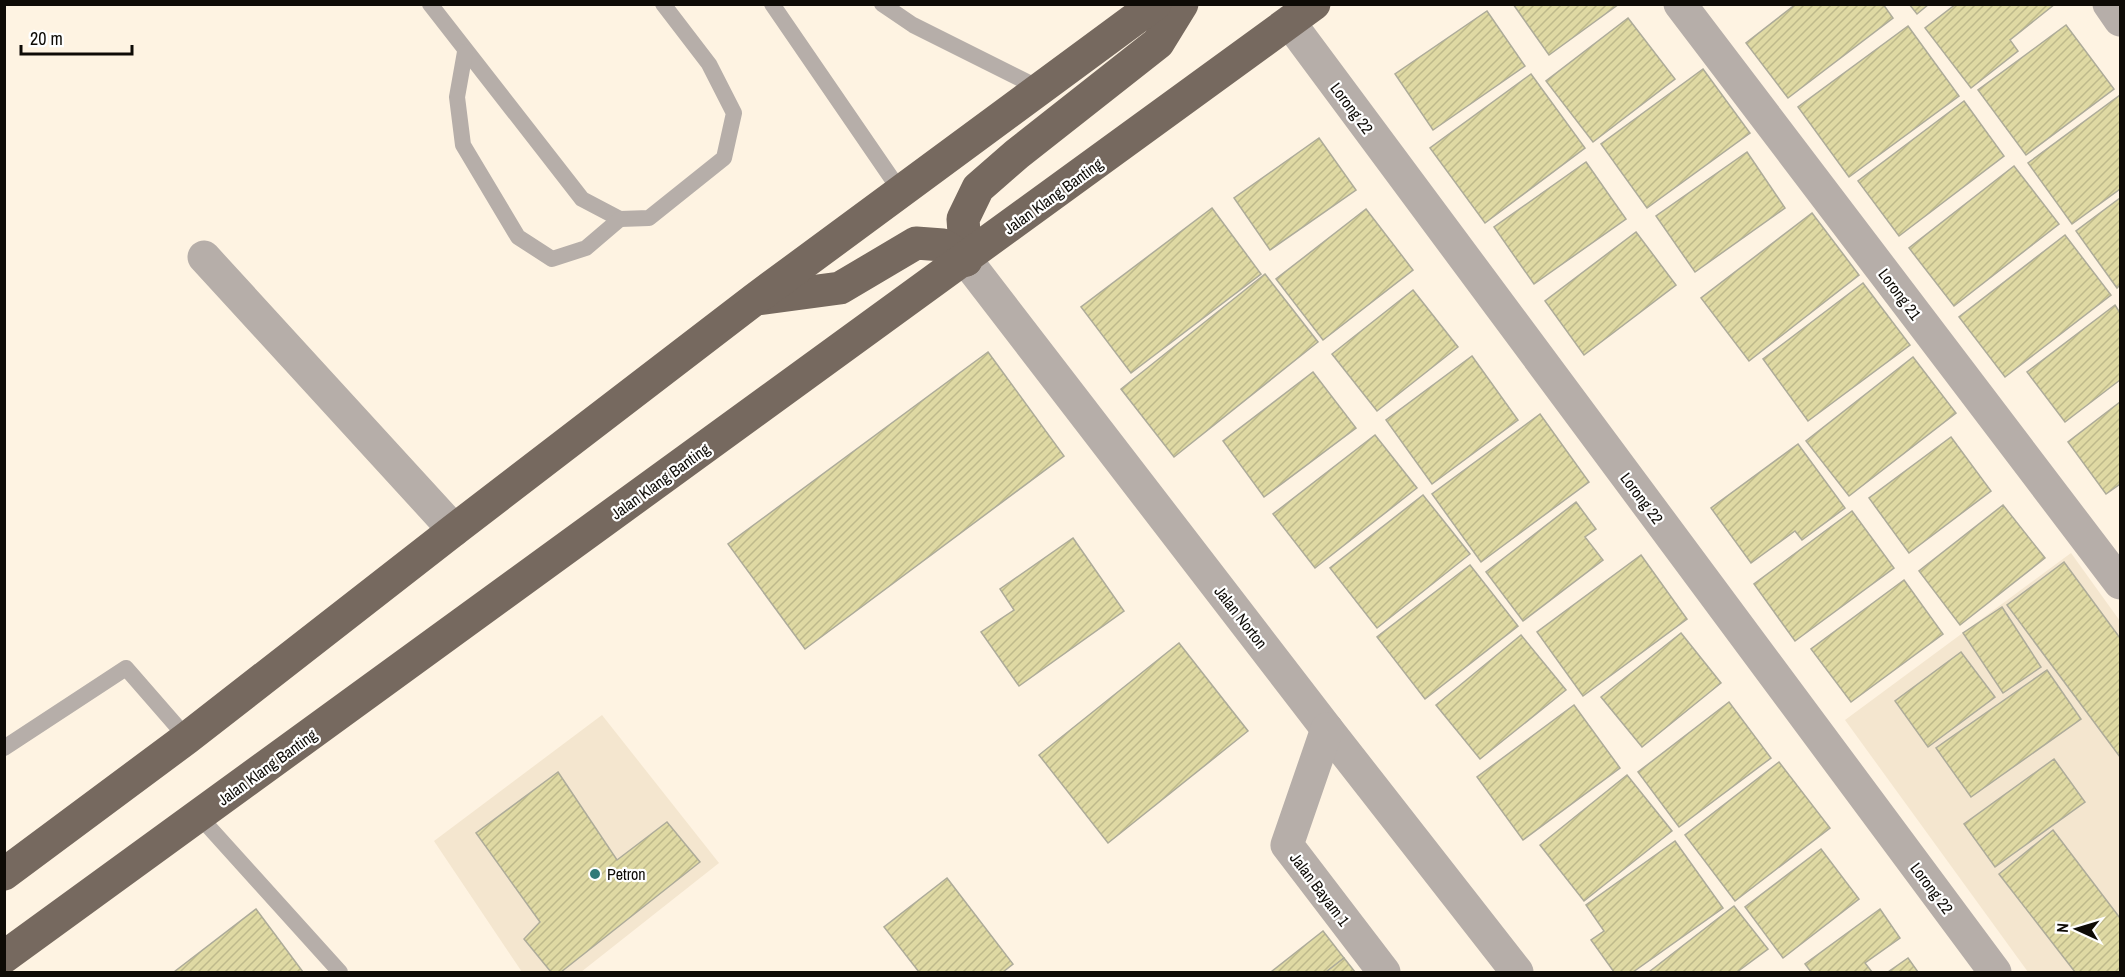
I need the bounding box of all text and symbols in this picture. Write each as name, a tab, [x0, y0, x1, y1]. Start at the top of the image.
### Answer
scale bar	[21, 18, 132, 56]
text: 20 m	[30, 26, 63, 51]
street label: Lorong 22	[1325, 78, 1379, 138]
street label: Jalan Klang Banting	[999, 152, 1108, 239]
street label: Lorong 21	[1873, 264, 1927, 325]
street label: Jalan Klang Banting	[606, 437, 715, 524]
street label: Lorong 22	[1615, 468, 1669, 528]
street label: Jalan Norton	[1209, 581, 1273, 653]
street label: Jalan Klang Banting	[213, 723, 322, 810]
street label: Jalan Bayam 1	[1285, 848, 1355, 931]
street label: Lorong 22	[1905, 858, 1959, 918]
place label: Petron	[607, 863, 646, 885]
marker: Petron	[588, 867, 602, 881]
north arrow	[2047, 899, 2107, 959]
text: N	[2051, 922, 2073, 933]

